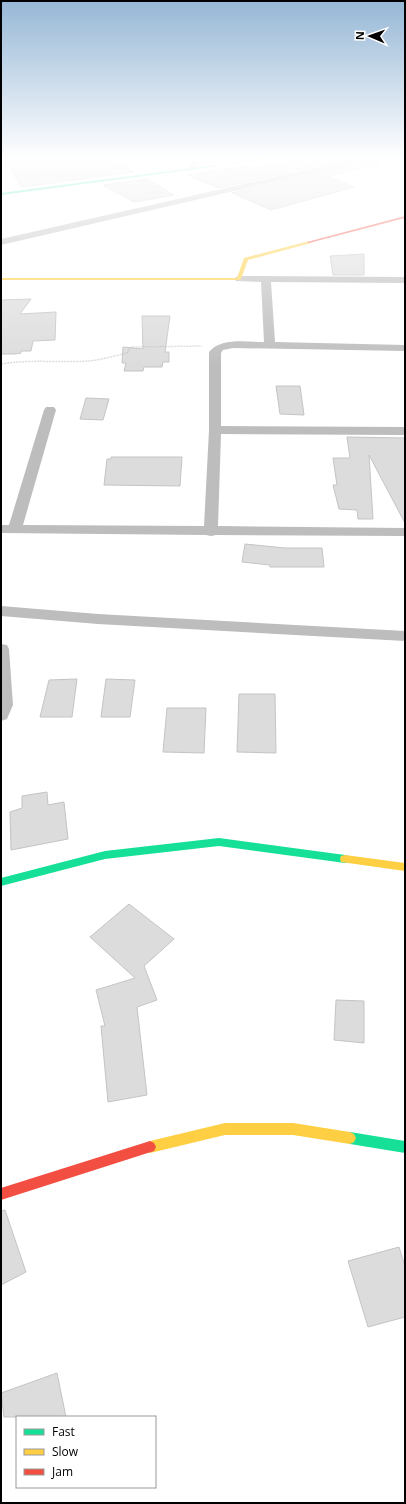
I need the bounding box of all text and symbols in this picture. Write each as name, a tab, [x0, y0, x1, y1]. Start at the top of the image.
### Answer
north arrow	[350, 16, 390, 56]
text: N	[352, 31, 367, 40]
legend	[16, 1416, 156, 1488]
text: Fast	[52, 1423, 75, 1440]
text: Slow	[52, 1443, 79, 1460]
text: Jam	[51, 1463, 73, 1480]

